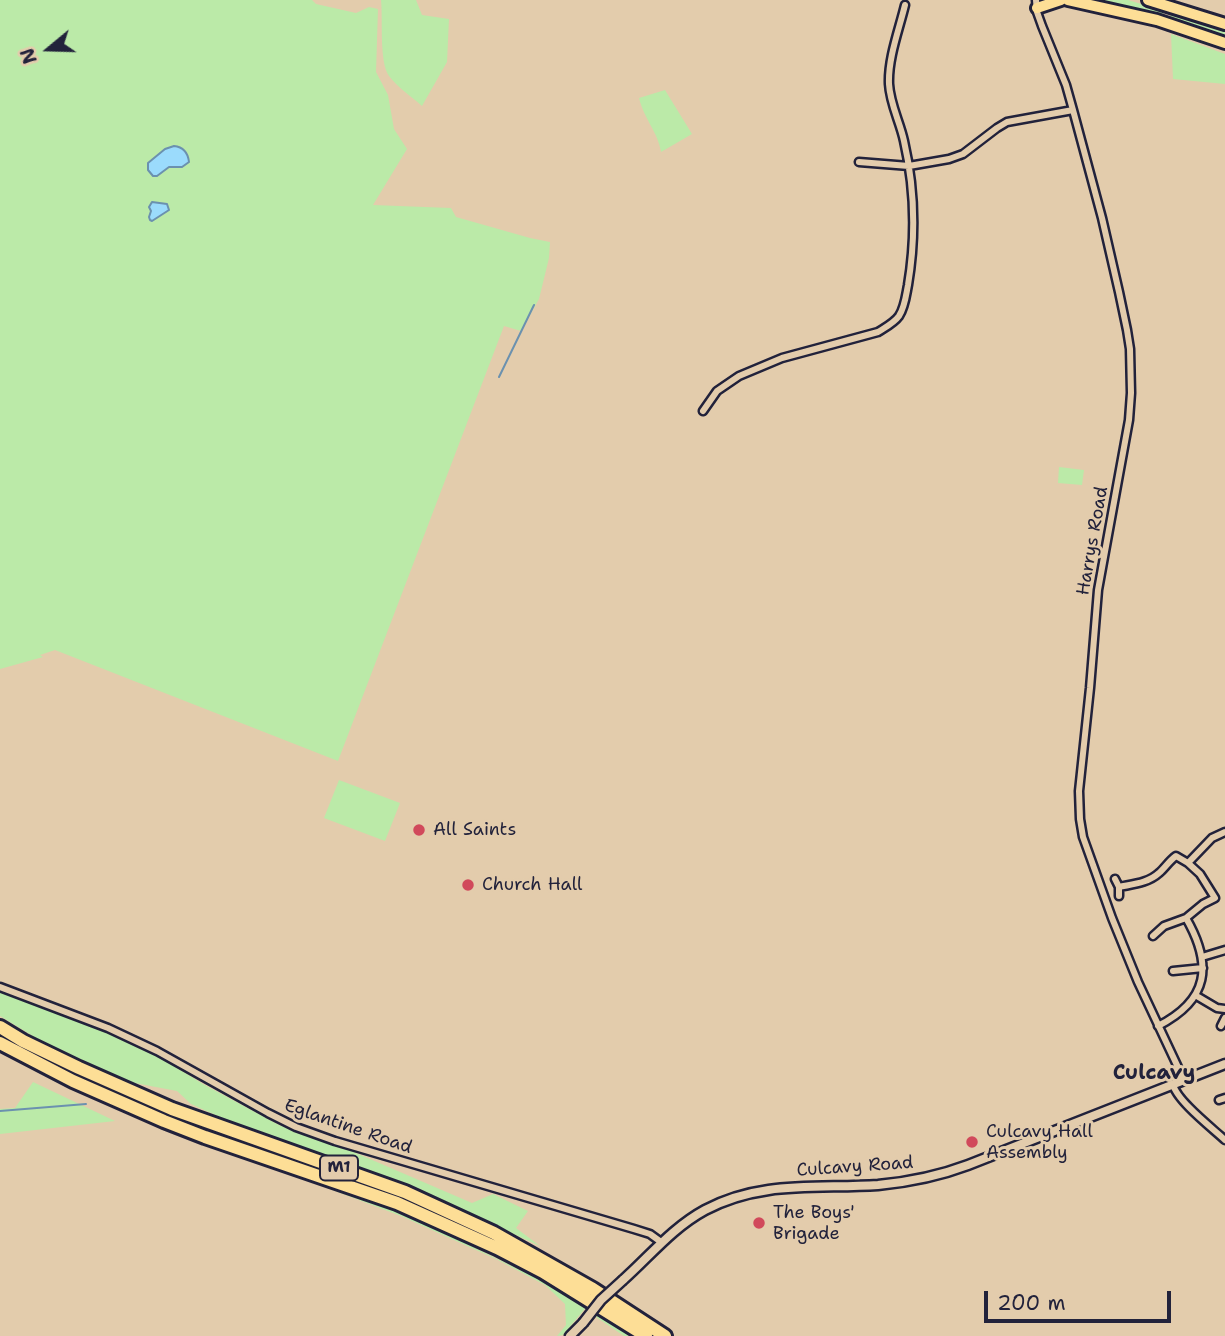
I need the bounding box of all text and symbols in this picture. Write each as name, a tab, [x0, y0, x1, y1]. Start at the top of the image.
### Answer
north arrow	[14, 14, 84, 84]
text: N	[14, 45, 43, 67]
street label: Harrys Road	[1073, 485, 1113, 597]
place label: All Saints	[433, 819, 516, 841]
marker: All Saints	[411, 822, 427, 838]
place label: Church Hall	[482, 874, 583, 896]
marker: Church Hall	[460, 877, 476, 893]
district label: Culcavy	[1113, 1061, 1195, 1087]
street label: Eglantine Road	[281, 1095, 415, 1159]
place label: Culcavy Hall Assembly	[986, 1121, 1093, 1164]
marker: Culcavy Hall Assembly	[964, 1134, 980, 1150]
street label: Culcavy Road	[796, 1152, 914, 1182]
road number: M1	[320, 1156, 358, 1180]
place label: The Boys' Brigade	[773, 1202, 855, 1244]
marker: The Boys' Brigade	[751, 1215, 767, 1231]
scale bar	[987, 1276, 1174, 1320]
text: 200 m	[997, 1289, 1066, 1317]

